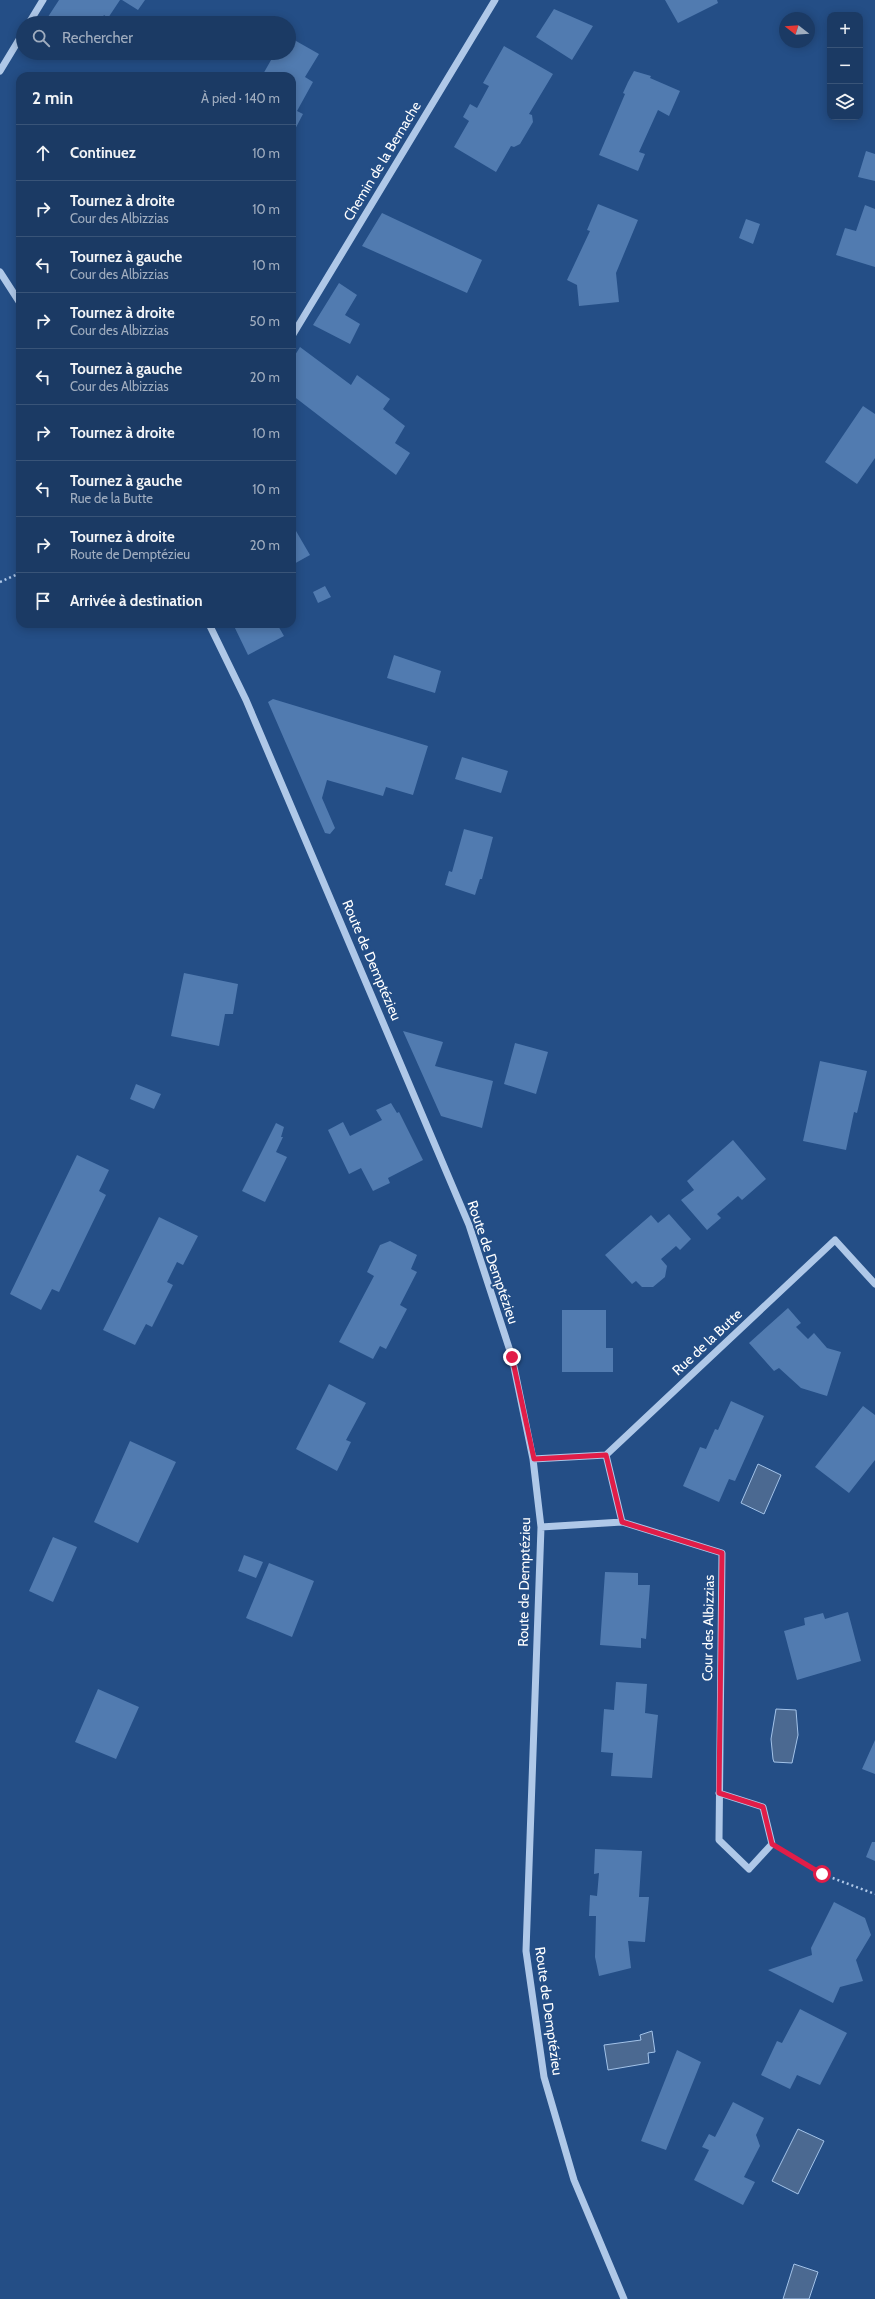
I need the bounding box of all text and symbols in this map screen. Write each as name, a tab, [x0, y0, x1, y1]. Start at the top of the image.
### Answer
north arrow	[779, 12, 815, 48]
map controls	[827, 12, 863, 120]
button: +	[827, 12, 863, 48]
search box	[16, 16, 296, 60]
icon: search	[30, 27, 52, 49]
text: Rechercher	[62, 29, 133, 47]
button: −	[827, 48, 863, 84]
button: layers	[827, 84, 863, 120]
text: 2 min	[32, 88, 73, 108]
text: À pied · 140 m	[201, 90, 280, 106]
street label: Chemin de la Bernache	[339, 98, 425, 224]
icon: ahead	[32, 142, 54, 164]
text: Continuez	[70, 144, 136, 162]
text: 10 m	[252, 145, 280, 161]
text: Tournez à droite	[70, 192, 175, 210]
icon: right	[32, 198, 54, 220]
text: 10 m	[252, 201, 280, 217]
text: Cour des Albizzias	[70, 210, 169, 226]
text: Tournez à gauche	[70, 248, 182, 266]
icon: left	[32, 254, 54, 276]
text: 10 m	[252, 257, 280, 273]
text: Cour des Albizzias	[70, 266, 169, 282]
text: Tournez à droite	[70, 304, 175, 322]
icon: right	[32, 310, 54, 332]
text: 50 m	[250, 313, 280, 329]
text: Cour des Albizzias	[70, 322, 169, 338]
text: Tournez à gauche	[70, 360, 182, 378]
icon: left	[32, 366, 54, 388]
text: 20 m	[250, 369, 280, 385]
text: Cour des Albizzias	[70, 378, 169, 394]
icon: right	[32, 422, 54, 444]
text: Tournez à droite	[70, 424, 175, 442]
text: 10 m	[252, 425, 280, 441]
text: Tournez à gauche	[70, 472, 182, 490]
icon: left	[32, 478, 54, 500]
text: 10 m	[252, 481, 280, 497]
text: Rue de la Butte	[70, 490, 153, 506]
text: Tournez à droite	[70, 528, 175, 546]
icon: right	[32, 534, 54, 556]
text: 20 m	[250, 537, 280, 553]
text: Route de Demptézieu	[70, 546, 190, 562]
icon: arrive	[32, 590, 54, 612]
text: Arrivée à destination	[70, 592, 202, 610]
street label: Route de Demptézieu	[338, 897, 406, 1023]
street label: Route de Demptézieu	[463, 1198, 523, 1326]
street label: Rue de la Butte	[668, 1305, 746, 1379]
route end	[503, 1348, 521, 1366]
street label: Route de Demptézieu	[514, 1517, 534, 1647]
street label: Cour des Albizzias	[698, 1575, 718, 1681]
route start	[813, 1865, 831, 1883]
street label: Route de Demptézieu	[531, 1946, 567, 2076]

